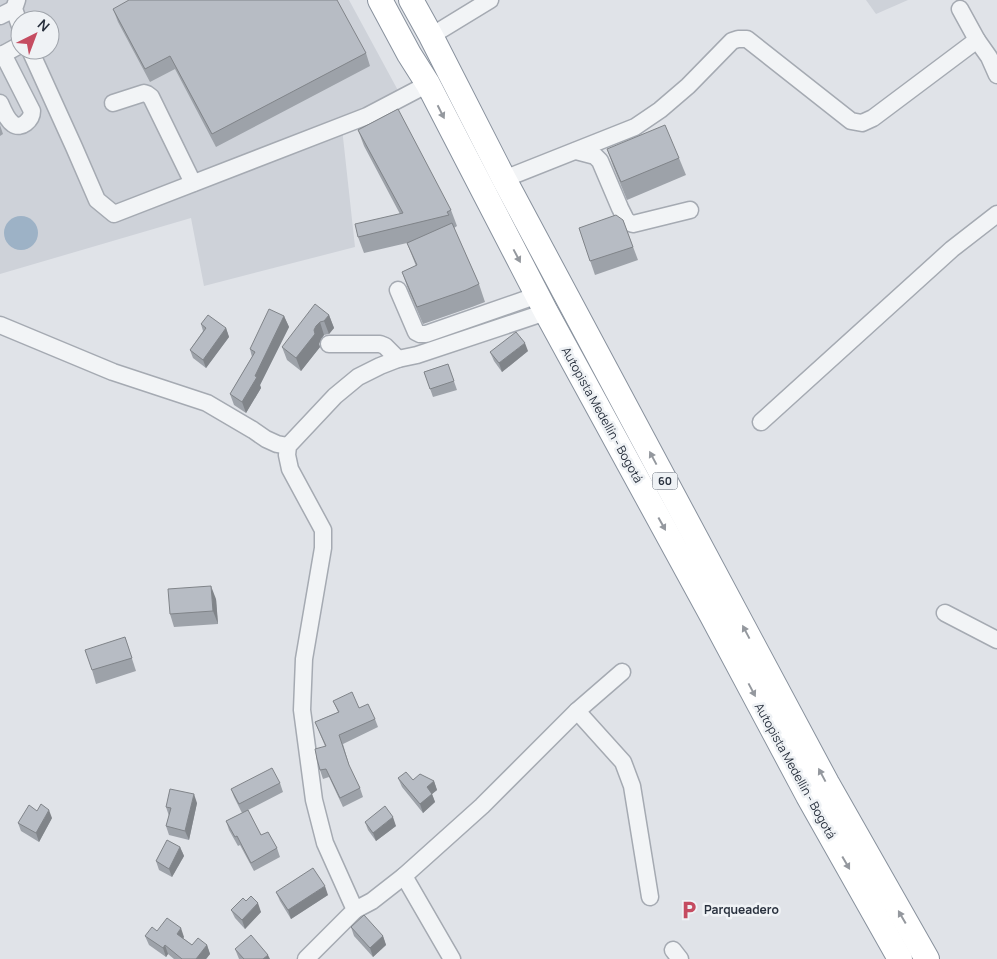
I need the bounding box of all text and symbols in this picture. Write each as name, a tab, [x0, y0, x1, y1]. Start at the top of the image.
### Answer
north arrow	[10, 10, 60, 60]
text: N	[34, 15, 54, 35]
one-way arrow	[437, 104, 445, 119]
one-way arrow	[513, 248, 521, 263]
street label: Autopista Medellín - Bogotá	[558, 344, 647, 486]
one-way arrow	[649, 450, 657, 465]
road number: 60	[652, 472, 678, 490]
one-way arrow	[658, 516, 666, 531]
one-way arrow	[742, 625, 750, 639]
one-way arrow	[748, 683, 756, 697]
street label: Autopista Medellín - Bogotá	[751, 700, 840, 842]
one-way arrow	[818, 769, 827, 782]
one-way arrow	[842, 857, 851, 870]
parking icon: Parqueadero	[678, 899, 700, 921]
place label: Parqueadero	[704, 901, 779, 918]
one-way arrow	[898, 910, 907, 923]

